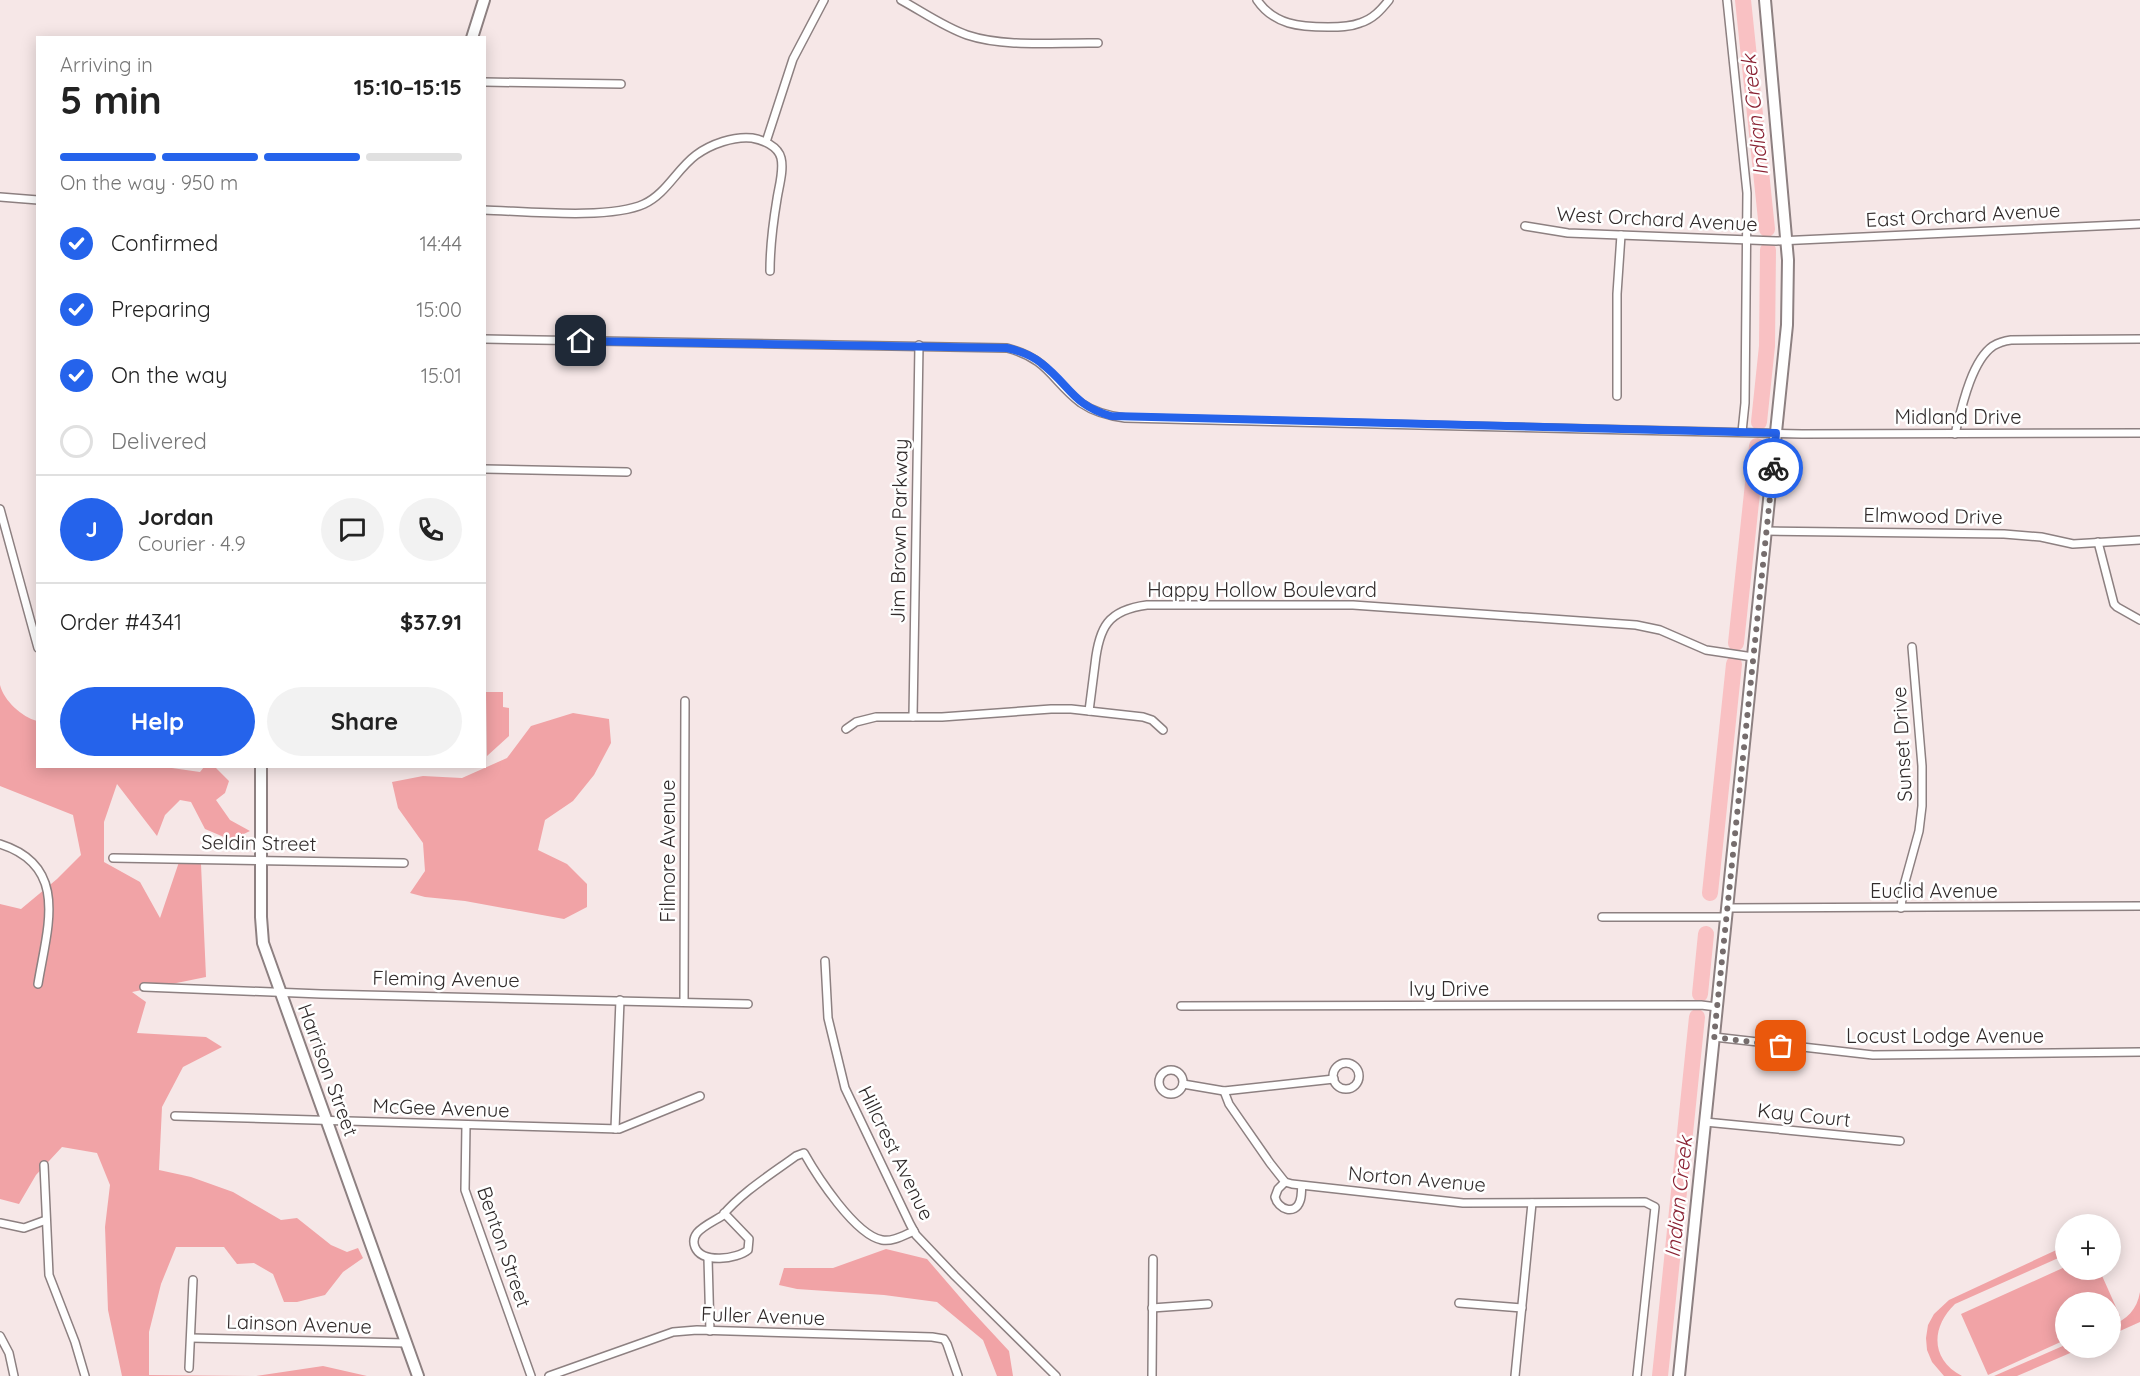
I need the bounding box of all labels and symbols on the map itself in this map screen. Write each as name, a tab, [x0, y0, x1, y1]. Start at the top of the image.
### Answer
water label: Indian Creek	[1735, 52, 1773, 177]
street label: East Orchard Avenue	[1865, 197, 2061, 232]
street label: West Orchard Avenue	[1556, 201, 1758, 236]
pin	[555, 315, 606, 366]
street label: Midland Drive	[1895, 404, 2021, 429]
street label: Jim Brown Parkway	[884, 438, 913, 624]
courier	[1743, 438, 1803, 498]
street label: Elmwood Drive	[1863, 502, 2003, 529]
street label: Happy Hollow Boulevard	[1147, 577, 1377, 602]
street label: Sunset Drive	[1886, 686, 1917, 802]
street label: Filmore Avenue	[655, 780, 680, 922]
street label: Seldin Street	[201, 829, 317, 856]
street label: Euclid Avenue	[1870, 878, 1998, 903]
street label: Fleming Avenue	[372, 965, 520, 992]
street label: Ivy Drive	[1409, 976, 1489, 1001]
street label: Harrison Street	[293, 1000, 364, 1140]
pin	[1755, 1020, 1806, 1071]
street label: Locust Lodge Avenue	[1846, 1023, 2044, 1048]
street label: Hillcrest Avenue	[853, 1081, 940, 1224]
street label: McGee Avenue	[372, 1093, 510, 1122]
street label: Kay Court	[1756, 1097, 1852, 1132]
water label: Indian Creek	[1659, 1133, 1697, 1259]
street label: Norton Avenue	[1347, 1160, 1487, 1197]
street label: Benton Street	[472, 1183, 537, 1311]
street label: Fuller Avenue	[700, 1301, 826, 1330]
street label: Lainson Avenue	[226, 1308, 372, 1339]

